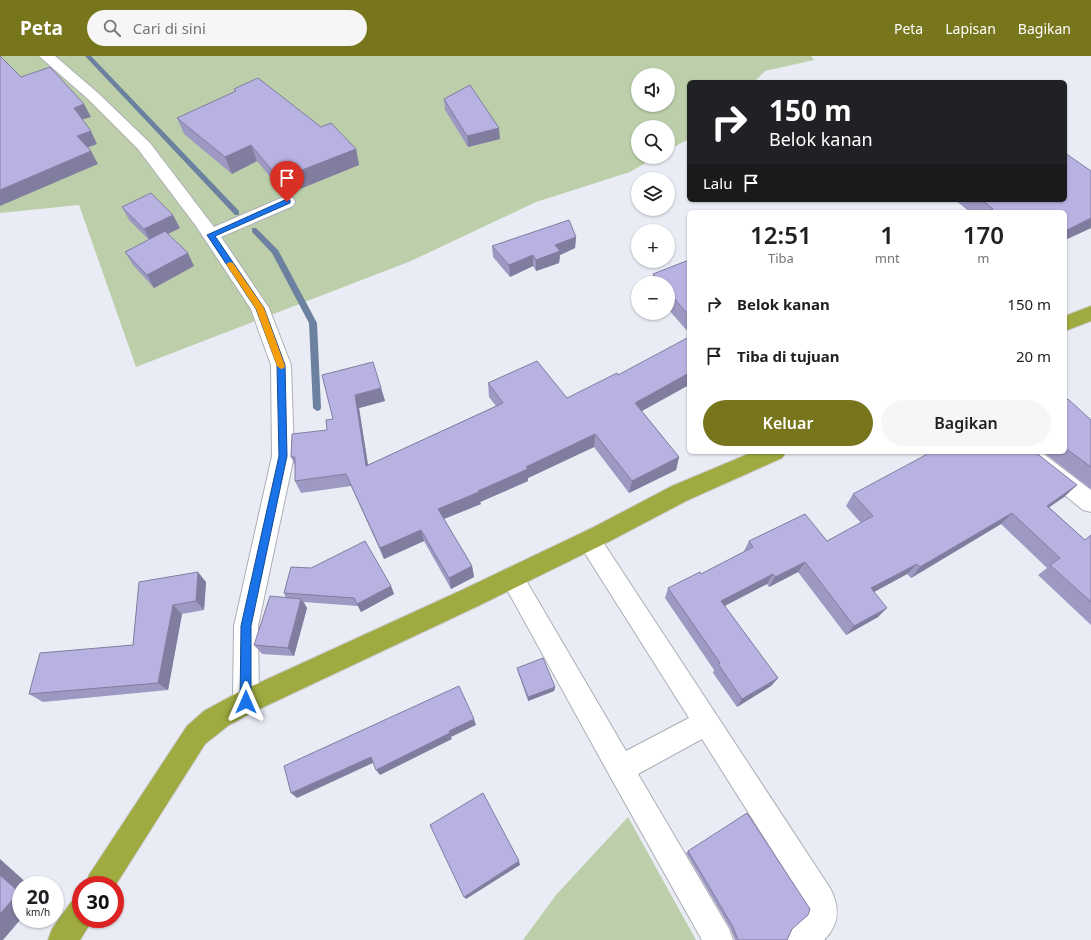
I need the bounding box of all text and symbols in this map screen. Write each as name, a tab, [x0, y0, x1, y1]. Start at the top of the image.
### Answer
search box	[87, 10, 367, 46]
text: Peta	[20, 15, 63, 41]
icon: search	[101, 17, 123, 39]
text: Cari di sini	[133, 18, 206, 38]
text: Peta	[894, 19, 923, 38]
text: Lapisan	[945, 19, 996, 38]
text: Bagikan	[1018, 19, 1071, 38]
map controls	[631, 68, 675, 320]
button: sound	[631, 68, 675, 112]
text: 150 m	[769, 91, 852, 129]
icon: right	[703, 96, 755, 148]
button: search	[631, 120, 675, 164]
text: Belok kanan	[769, 127, 873, 151]
pin	[270, 161, 304, 202]
icon: arrive	[276, 167, 298, 189]
button: layers	[631, 172, 675, 216]
icon: arrive	[740, 172, 762, 194]
text: Lalu	[703, 173, 732, 193]
text: 12:51	[750, 218, 812, 251]
text: 1	[880, 218, 894, 251]
text: 170	[963, 218, 1004, 251]
button: +	[631, 224, 675, 268]
text: Tiba	[768, 249, 794, 267]
text: mnt	[875, 249, 900, 267]
text: m	[977, 249, 989, 267]
button: −	[631, 276, 675, 320]
icon: right	[703, 293, 725, 315]
text: Belok kanan	[737, 294, 830, 314]
text: 150 m	[1007, 294, 1051, 314]
icon: arrive	[703, 345, 725, 367]
text: Tiba di tujuan	[737, 346, 840, 366]
text: 20 m	[1016, 346, 1051, 366]
button: Keluar	[703, 400, 873, 446]
button: Bagikan	[881, 400, 1051, 446]
position arrow	[225, 681, 267, 723]
speed limit sign: 30	[72, 876, 124, 928]
text: 20	[27, 883, 49, 910]
text: km/h	[26, 905, 50, 919]

